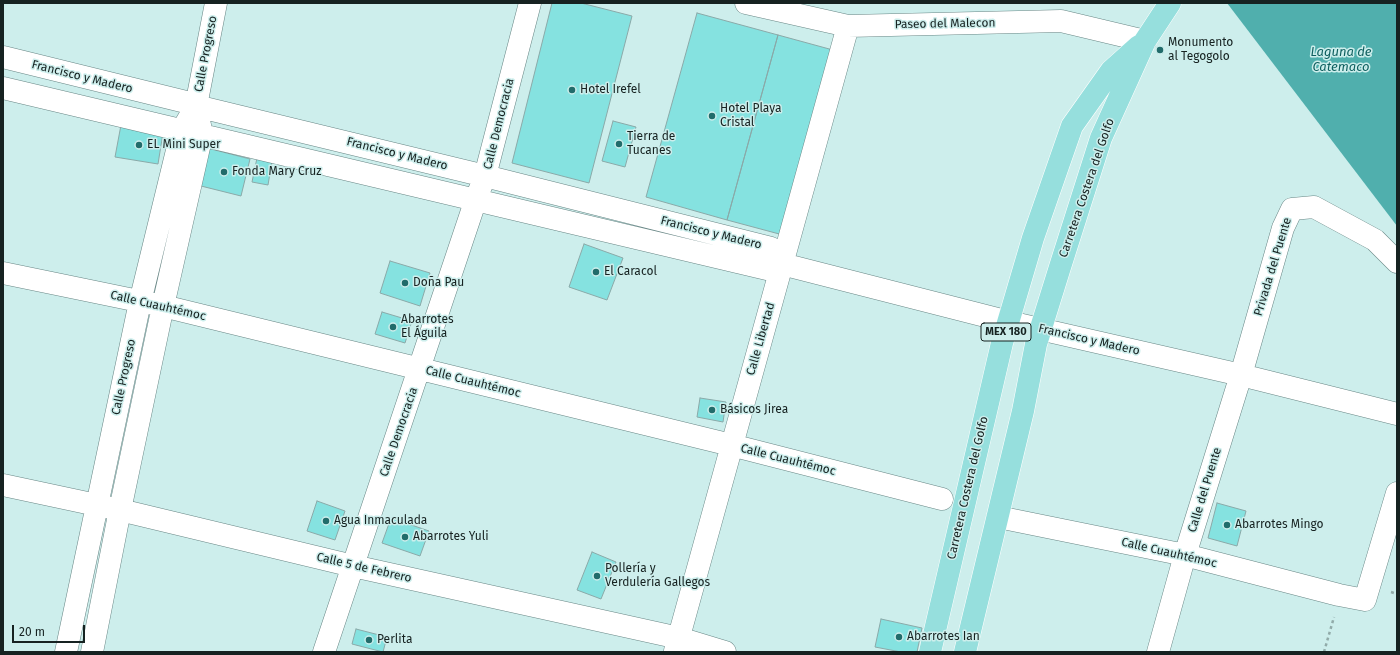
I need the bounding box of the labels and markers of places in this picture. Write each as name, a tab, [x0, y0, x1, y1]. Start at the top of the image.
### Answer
place label: Monumento al Tegogolo	[1168, 36, 1233, 64]
marker: Monumento al Tegogolo	[1155, 45, 1165, 55]
place label: Hotel Irefel	[580, 83, 641, 97]
marker: Hotel Irefel	[567, 85, 577, 95]
place label: Hotel Playa Cristal	[720, 102, 781, 130]
marker: Hotel Playa Cristal	[707, 111, 717, 121]
place label: Tierra de Tucanes	[627, 130, 675, 158]
place label: EL Mini Super	[147, 138, 221, 152]
marker: Tierra de Tucanes	[614, 139, 624, 149]
marker: EL Mini Super	[134, 140, 144, 150]
place label: Fonda Mary Cruz	[232, 165, 321, 179]
marker: Fonda Mary Cruz	[219, 167, 229, 177]
place label: El Caracol	[604, 265, 657, 279]
marker: El Caracol	[591, 267, 601, 277]
place label: Doña Pau	[413, 276, 464, 290]
marker: Doña Pau	[400, 278, 410, 288]
place label: Abarrotes El Águila	[401, 313, 454, 341]
marker: Abarrotes El Águila	[388, 322, 398, 332]
place label: Básicos Jirea	[720, 403, 788, 417]
marker: Básicos Jirea	[707, 405, 717, 415]
place label: Agua Inmaculada	[334, 514, 427, 528]
marker: Agua Inmaculada	[321, 516, 331, 526]
place label: Abarrotes Mingo	[1235, 518, 1324, 532]
marker: Abarrotes Mingo	[1222, 520, 1232, 530]
place label: Abarrotes Yuli	[413, 530, 489, 544]
marker: Abarrotes Yuli	[400, 532, 410, 542]
place label: Pollería y Verdulería Gallegos	[605, 562, 710, 590]
marker: Pollería y Verdulería Gallegos	[592, 571, 602, 581]
place label: Abarrotes Ian	[907, 630, 980, 644]
marker: Abarrotes Ian	[894, 632, 904, 642]
place label: Perlita	[377, 633, 412, 647]
marker: Perlita	[364, 635, 374, 645]

